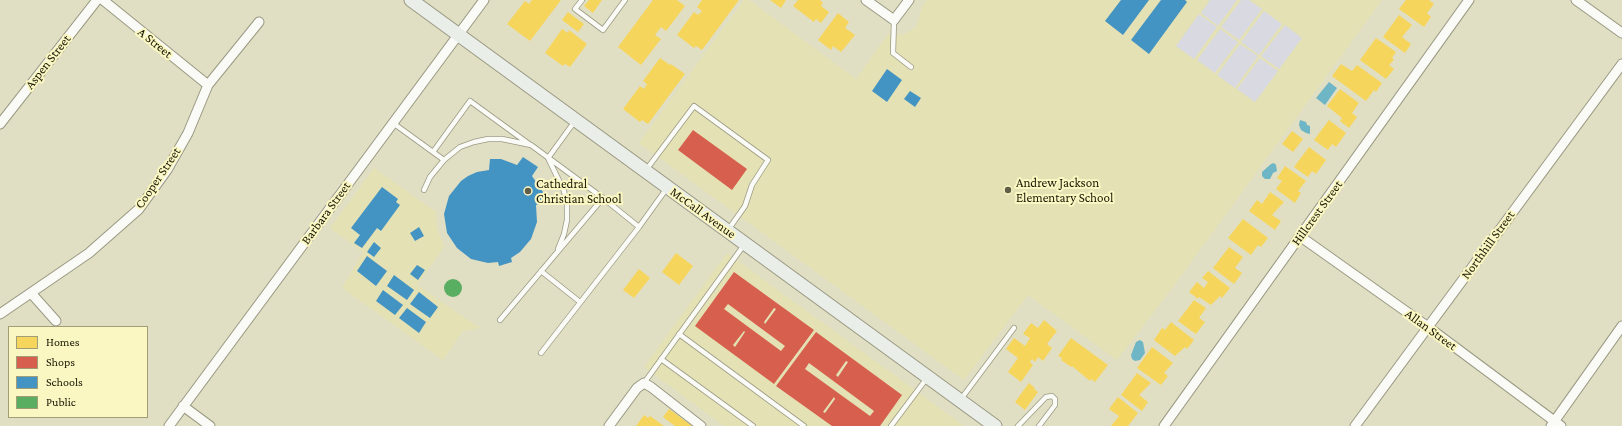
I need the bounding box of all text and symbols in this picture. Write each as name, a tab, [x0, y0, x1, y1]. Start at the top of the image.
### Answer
street label: A Street	[134, 24, 176, 62]
street label: Aspen Street	[22, 32, 74, 92]
street label: Cooper Street	[132, 144, 184, 212]
place label: Andrew Jackson Elementary School	[1016, 175, 1113, 206]
place label: Cathedral Christian School	[536, 176, 622, 207]
street label: Hillcrest Street	[1288, 177, 1346, 249]
street label: Barbara Street	[298, 179, 354, 247]
street label: McCall Avenue	[667, 184, 739, 242]
marker: Andrew Jackson Elementary School	[1003, 185, 1013, 195]
marker: Cathedral Christian School	[523, 186, 533, 196]
street label: Northhill Street	[1458, 208, 1518, 282]
street label: Allan Street	[1402, 306, 1460, 354]
legend	[8, 326, 148, 418]
text: Homes	[46, 335, 79, 349]
text: Shops	[46, 355, 75, 369]
text: Schools	[46, 375, 83, 389]
text: Public	[46, 395, 76, 409]

